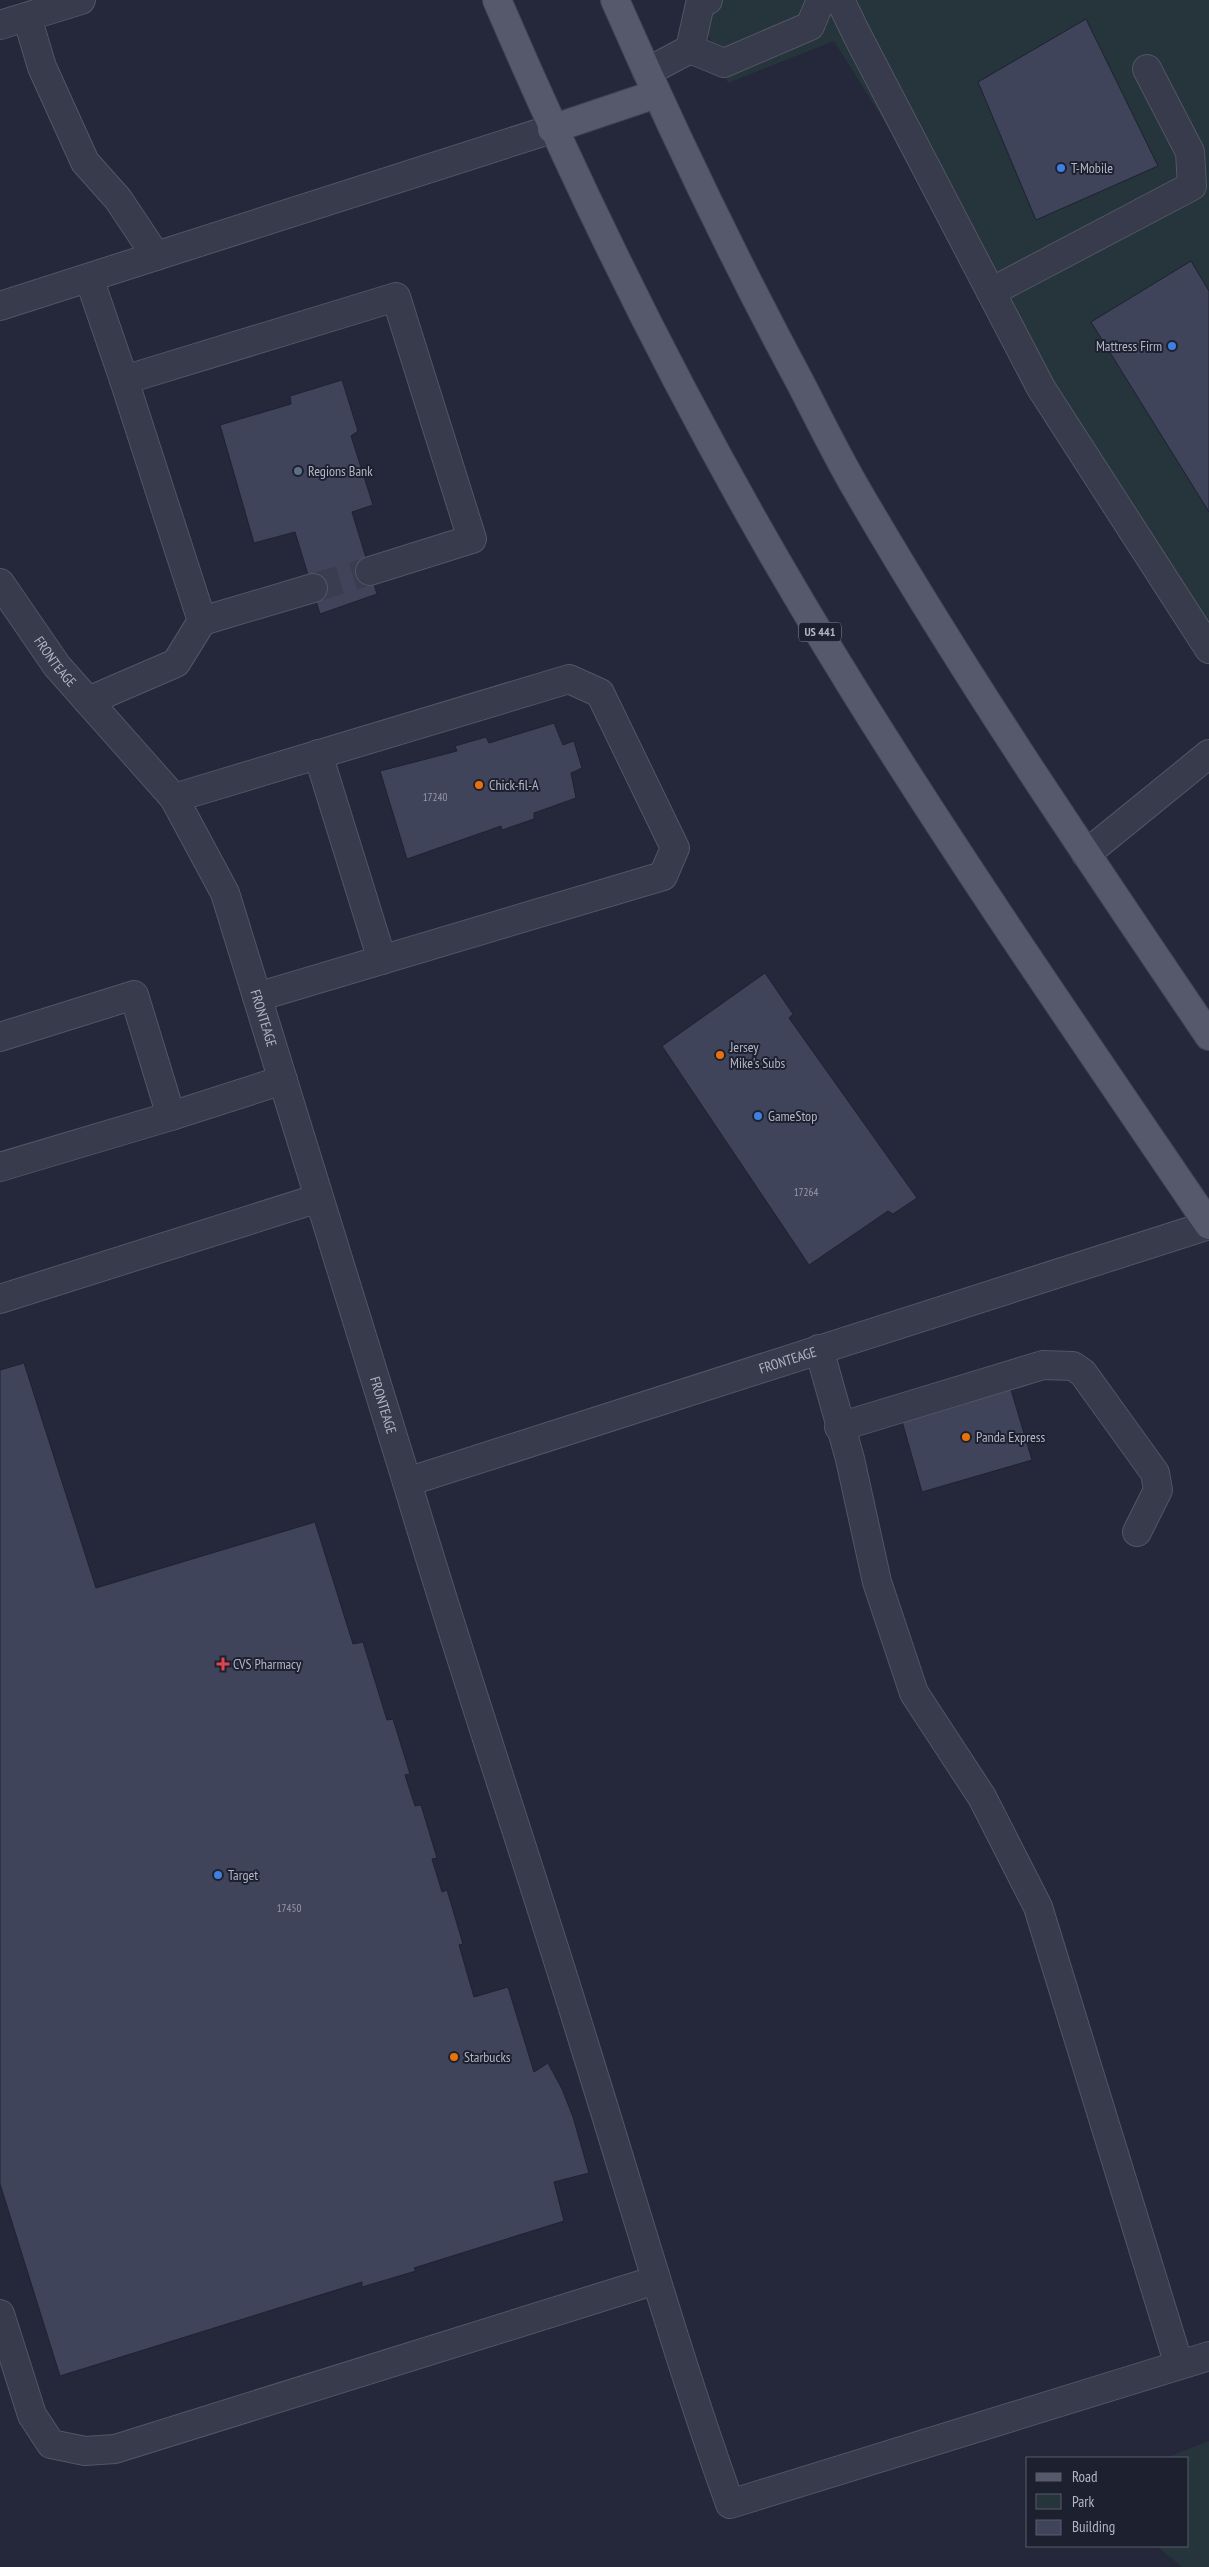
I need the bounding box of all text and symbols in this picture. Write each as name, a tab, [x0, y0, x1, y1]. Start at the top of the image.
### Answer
place label: T-Mobile	[1071, 159, 1113, 177]
marker: T-Mobile	[1055, 162, 1067, 174]
place label: Mattress Firm	[1096, 337, 1162, 355]
marker: Mattress Firm	[1166, 340, 1178, 352]
place label: Regions Bank	[308, 462, 373, 480]
marker: Regions Bank	[292, 465, 304, 477]
road number: US 441	[799, 622, 841, 642]
street label: FRONTEAGE	[30, 633, 80, 690]
place label: Chick-fil-A	[489, 776, 539, 794]
marker: Chick-fil-A	[473, 779, 485, 791]
house number: 17240	[423, 790, 447, 804]
street label: FRONTEAGE	[246, 987, 281, 1049]
place label: Jersey Mike's Subs	[729, 1038, 785, 1072]
marker: Jersey Mike's Subs	[714, 1049, 726, 1061]
place label: GameStop	[768, 1107, 817, 1125]
marker: GameStop	[752, 1110, 764, 1122]
house number: 17264	[794, 1185, 818, 1199]
street label: FRONTEAGE	[757, 1342, 818, 1378]
street label: FRONTEAGE	[366, 1374, 401, 1436]
place label: Panda Express	[976, 1428, 1046, 1446]
marker: Panda Express	[960, 1431, 972, 1443]
place label: CVS Pharmacy	[233, 1655, 302, 1673]
marker: CVS Pharmacy	[217, 1658, 229, 1670]
place label: Target	[228, 1866, 258, 1884]
marker: Target	[212, 1869, 224, 1881]
house number: 17450	[277, 1901, 301, 1915]
place label: Starbucks	[464, 2048, 511, 2066]
marker: Starbucks	[448, 2051, 460, 2063]
legend	[1026, 2457, 1189, 2547]
text: Road	[1072, 2467, 1098, 2486]
text: Park	[1072, 2492, 1094, 2511]
text: Building	[1072, 2517, 1115, 2536]

